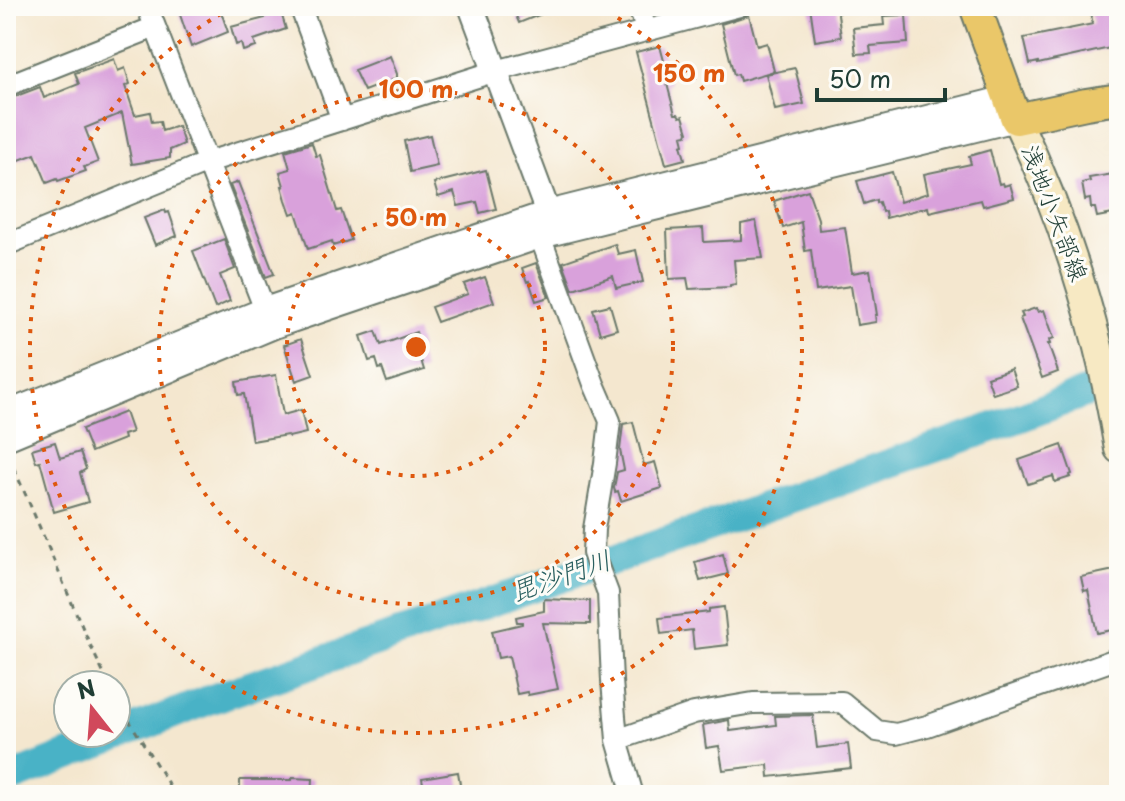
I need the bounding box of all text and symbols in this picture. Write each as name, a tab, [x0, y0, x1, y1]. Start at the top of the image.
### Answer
scale bar	[817, 52, 945, 102]
text: 150 m	[653, 54, 725, 90]
text: 50 m	[829, 60, 891, 96]
text: 100 m	[379, 70, 453, 106]
street label: 浅地小矢部線	[1013, 139, 1098, 286]
text: 50 m	[385, 198, 447, 234]
centre of rings	[402, 333, 430, 361]
water label: 毘沙門川	[505, 539, 616, 610]
north arrow	[52, 669, 132, 749]
text: N	[73, 670, 99, 707]

